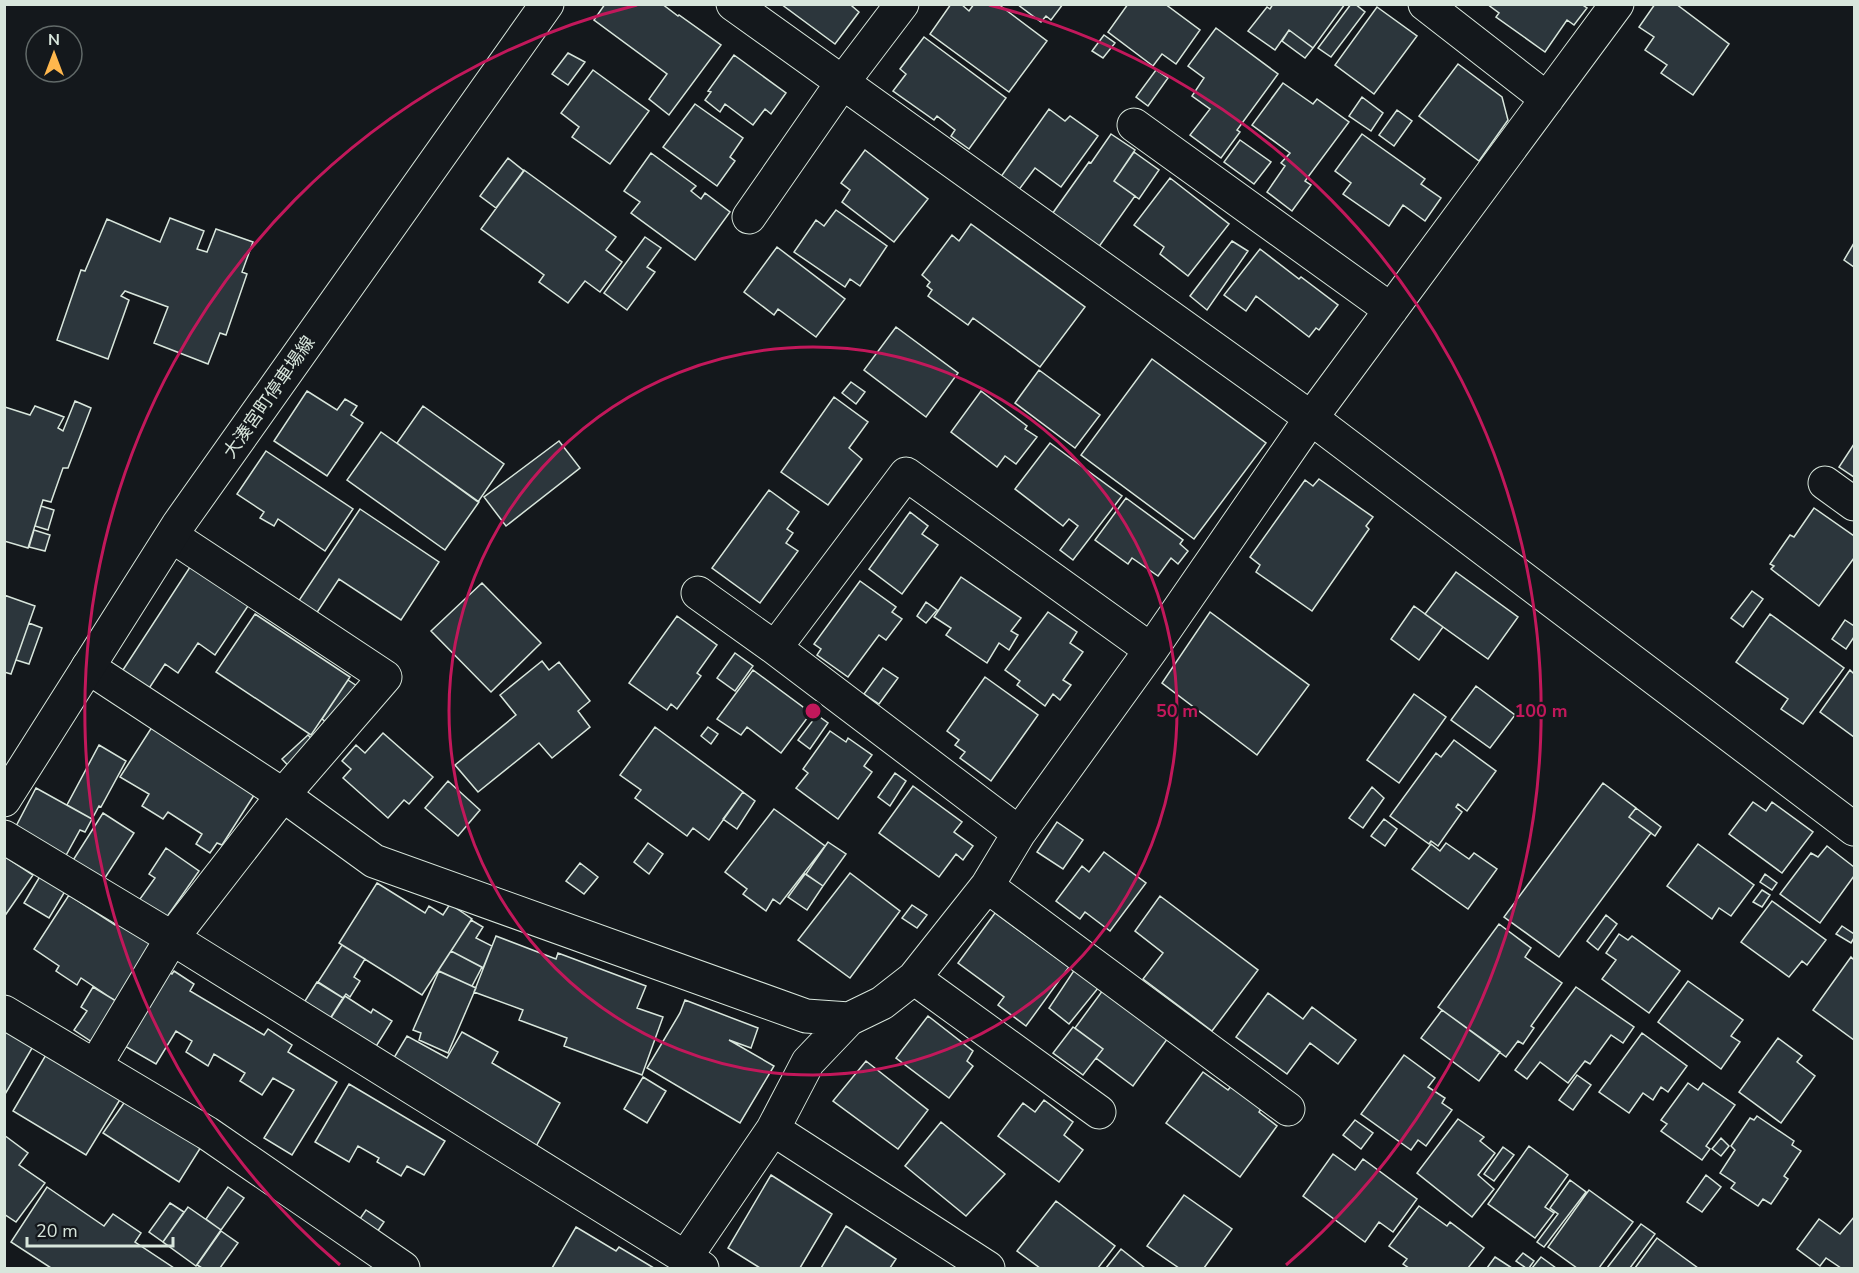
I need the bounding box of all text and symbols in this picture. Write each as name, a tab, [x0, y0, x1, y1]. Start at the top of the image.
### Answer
north arrow	[24, 24, 84, 84]
text: N	[48, 29, 60, 51]
street label: 大湊宮町停車場線	[218, 331, 320, 463]
text: 50 m	[1156, 699, 1198, 723]
text: 100 m	[1514, 699, 1568, 723]
centre of rings	[803, 701, 823, 721]
scale bar	[27, 1210, 172, 1248]
text: 20 m	[36, 1219, 78, 1243]

